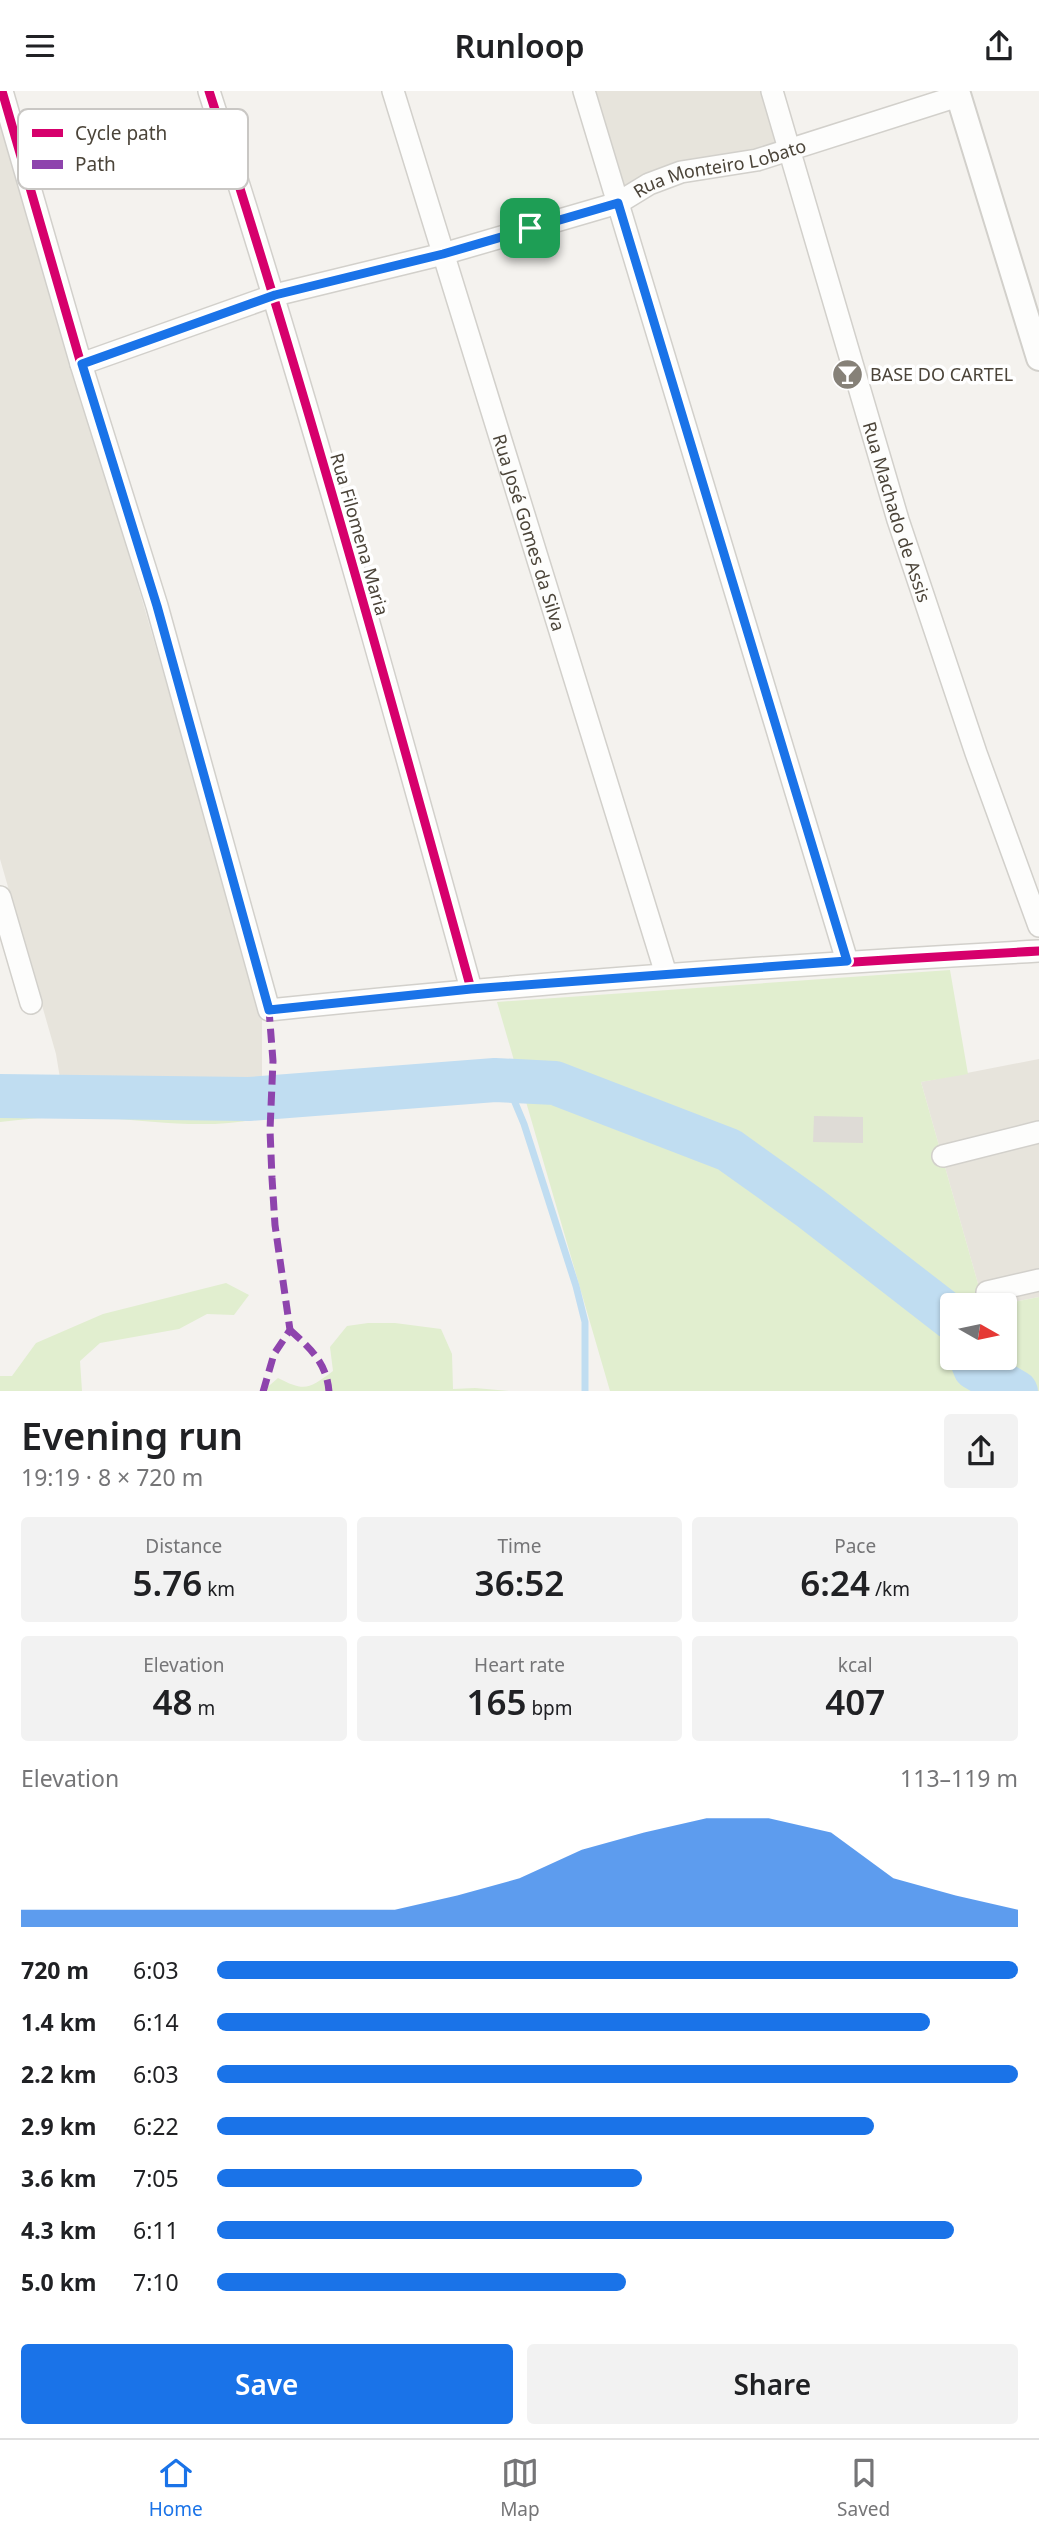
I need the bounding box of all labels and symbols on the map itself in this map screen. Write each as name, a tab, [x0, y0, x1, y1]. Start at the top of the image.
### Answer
legend	[18, 109, 248, 189]
text: Cycle path	[75, 120, 167, 146]
street label: Rua Monteiro Lobato	[629, 133, 809, 203]
text: Path	[75, 151, 116, 177]
pin	[500, 198, 560, 258]
bar icon: BASE DO CARTEL	[830, 357, 864, 391]
place label: BASE DO CARTEL	[870, 362, 1013, 386]
street label: Rua Machado de Assis	[858, 419, 937, 605]
street label: Rua José Gomes da Silva	[488, 431, 571, 634]
street label: Rua Filomena Maria	[325, 450, 395, 618]
north arrow	[940, 1293, 1017, 1370]

